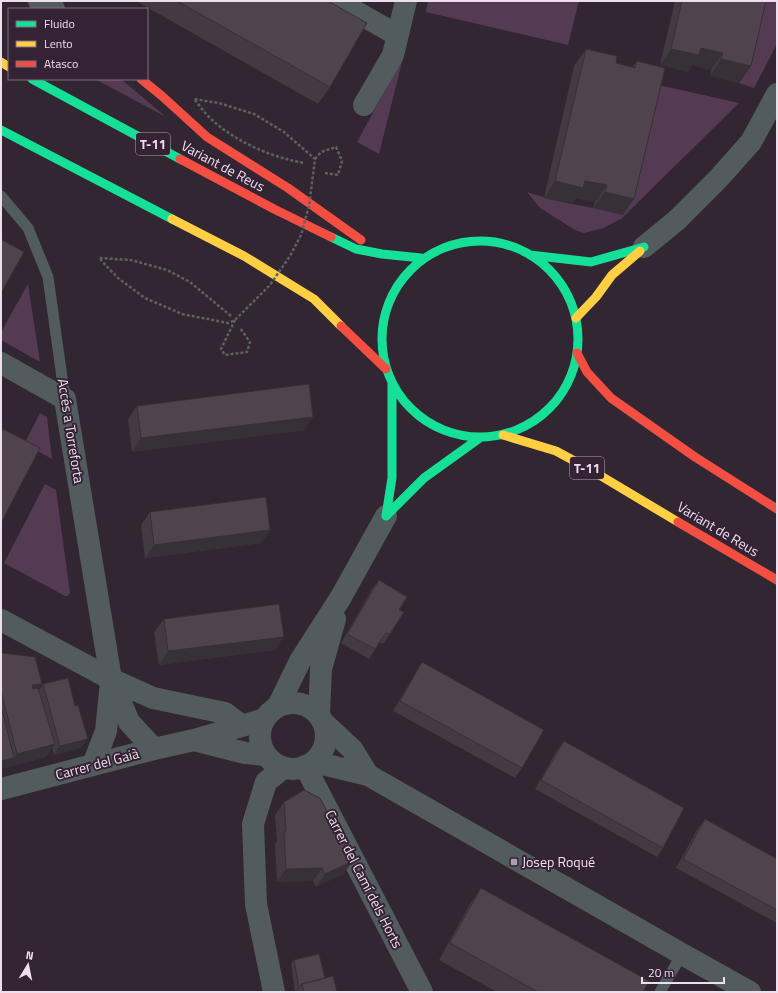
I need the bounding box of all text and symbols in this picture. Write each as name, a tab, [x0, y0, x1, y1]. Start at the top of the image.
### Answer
legend	[8, 8, 148, 80]
text: Fluido	[44, 14, 75, 33]
text: Lento	[44, 34, 73, 53]
text: Atasco	[44, 54, 78, 73]
road number: T-11	[136, 133, 170, 155]
street label: Variant de Reus	[178, 135, 269, 196]
street label: Accés a Torreforta	[53, 377, 90, 485]
road number: T-11	[570, 457, 604, 479]
street label: Variant de Reus	[673, 496, 763, 561]
street label: Carrer del Gaià	[53, 742, 141, 785]
street label: Carrer del Camí dels Horts	[320, 806, 408, 952]
place label: Josep Roqué	[522, 851, 595, 872]
marker: Josep Roqué	[509, 857, 519, 867]
north arrow	[8, 945, 48, 985]
text: N	[25, 947, 35, 964]
scale bar	[642, 959, 724, 985]
text: 20 m	[648, 963, 674, 982]

